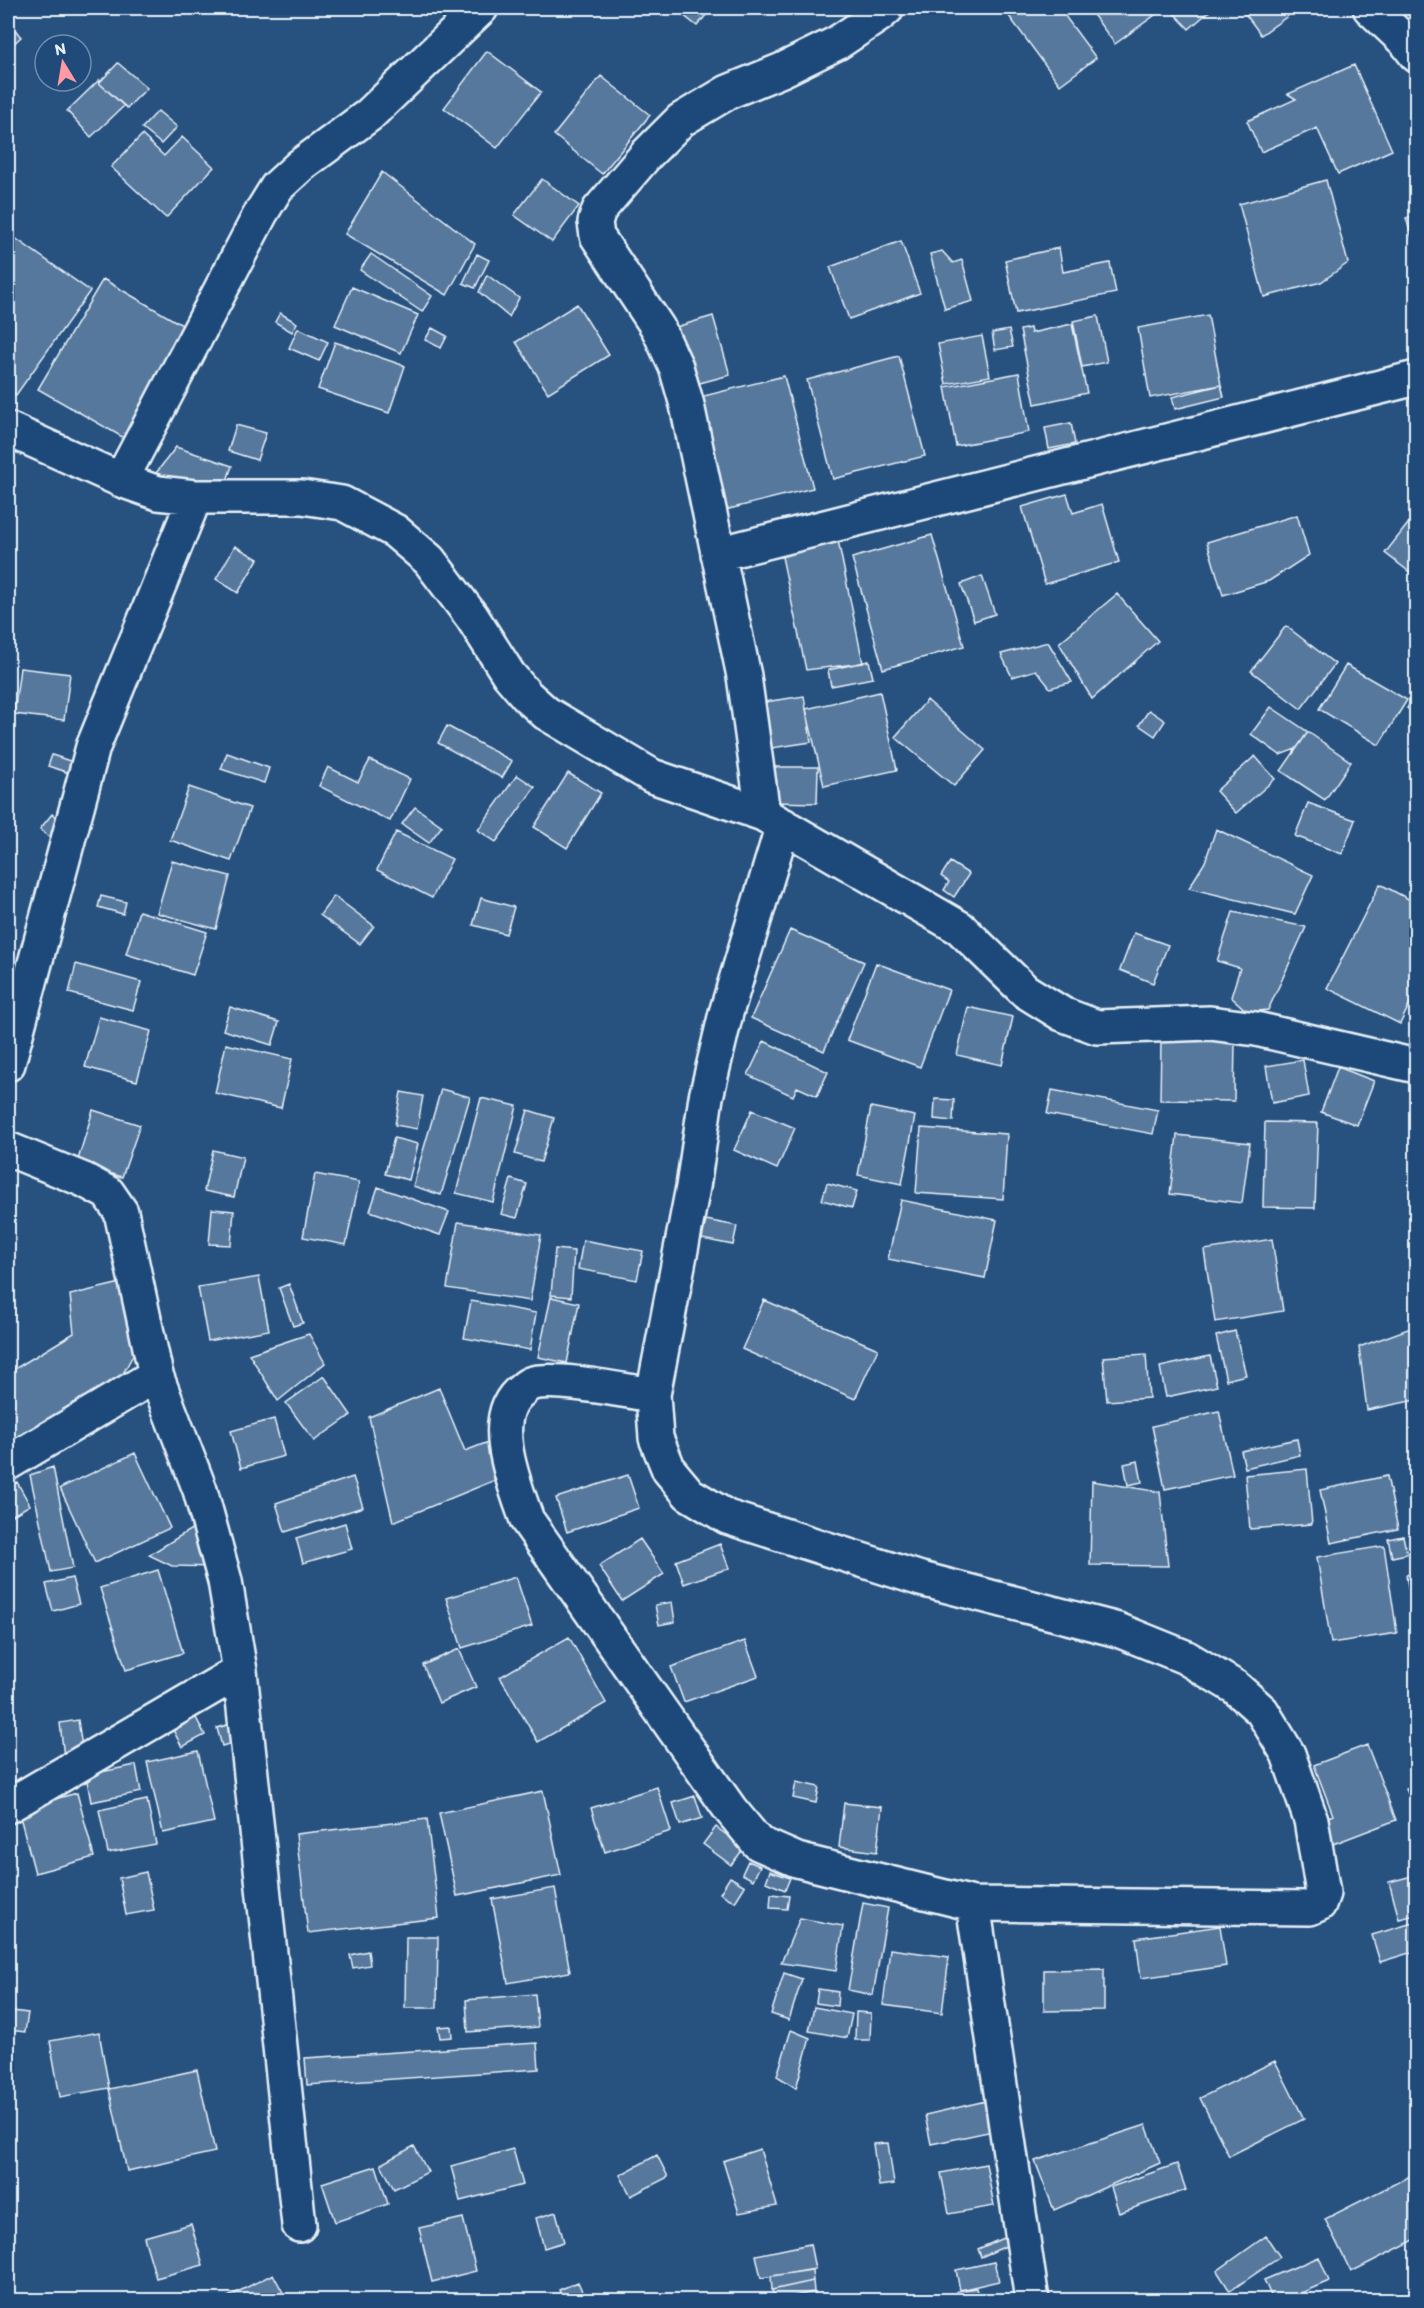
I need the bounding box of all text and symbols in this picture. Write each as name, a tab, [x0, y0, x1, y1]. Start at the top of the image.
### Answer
north arrow	[33, 33, 93, 93]
text: N	[53, 38, 67, 59]

